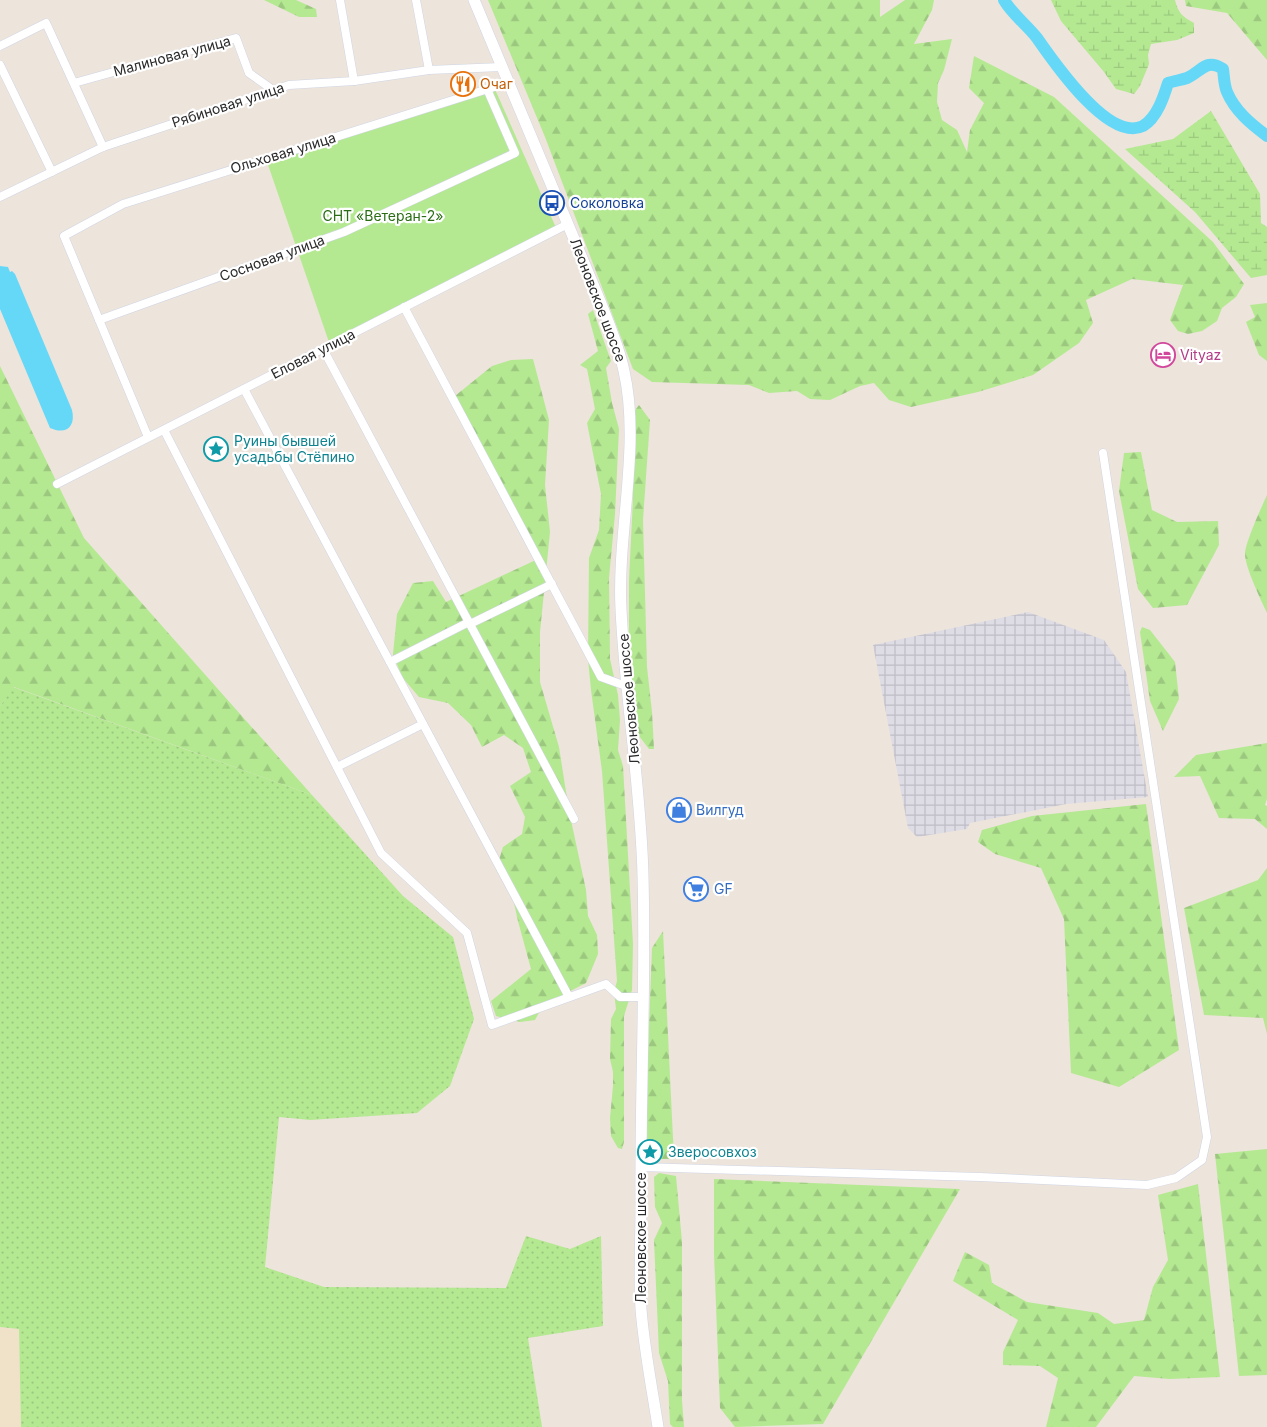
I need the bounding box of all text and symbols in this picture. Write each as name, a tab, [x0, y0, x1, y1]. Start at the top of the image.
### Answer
street label: Малиновая улица	[111, 32, 232, 79]
restaurant icon: Очаг	[450, 71, 476, 97]
place label: Очаг	[480, 75, 513, 92]
street label: Рябиновая улица	[169, 78, 286, 131]
street label: Ольховая улица	[228, 128, 338, 177]
bus stop icon: Соколовка	[539, 190, 565, 216]
place label: Соколовка	[570, 194, 644, 211]
park label: СНТ «Ветеран-2»	[322, 207, 444, 224]
street label: Сосновая улица	[217, 231, 327, 284]
street label: Леоновское шоссе	[567, 235, 630, 364]
street label: Еловая улица	[268, 325, 358, 382]
hotel icon: Vityaz	[1150, 342, 1176, 368]
place label: Vityaz	[1180, 346, 1221, 363]
place label: Руины бывшей усадьбы Стёпино	[234, 432, 355, 465]
place icon: Руины бывшей усадьбы Стёпино	[203, 436, 229, 462]
street label: Леоновское шоссе	[614, 633, 643, 765]
shop icon: Вилгуд	[666, 797, 692, 823]
place label: Вилгуд	[696, 801, 744, 818]
supermarket icon: GF	[683, 876, 709, 902]
place label: GF	[714, 880, 733, 897]
place icon: Зверосовхоз	[637, 1139, 663, 1165]
place label: Зверосовхоз	[668, 1143, 757, 1160]
street label: Леоновское шоссе	[632, 1172, 649, 1304]

